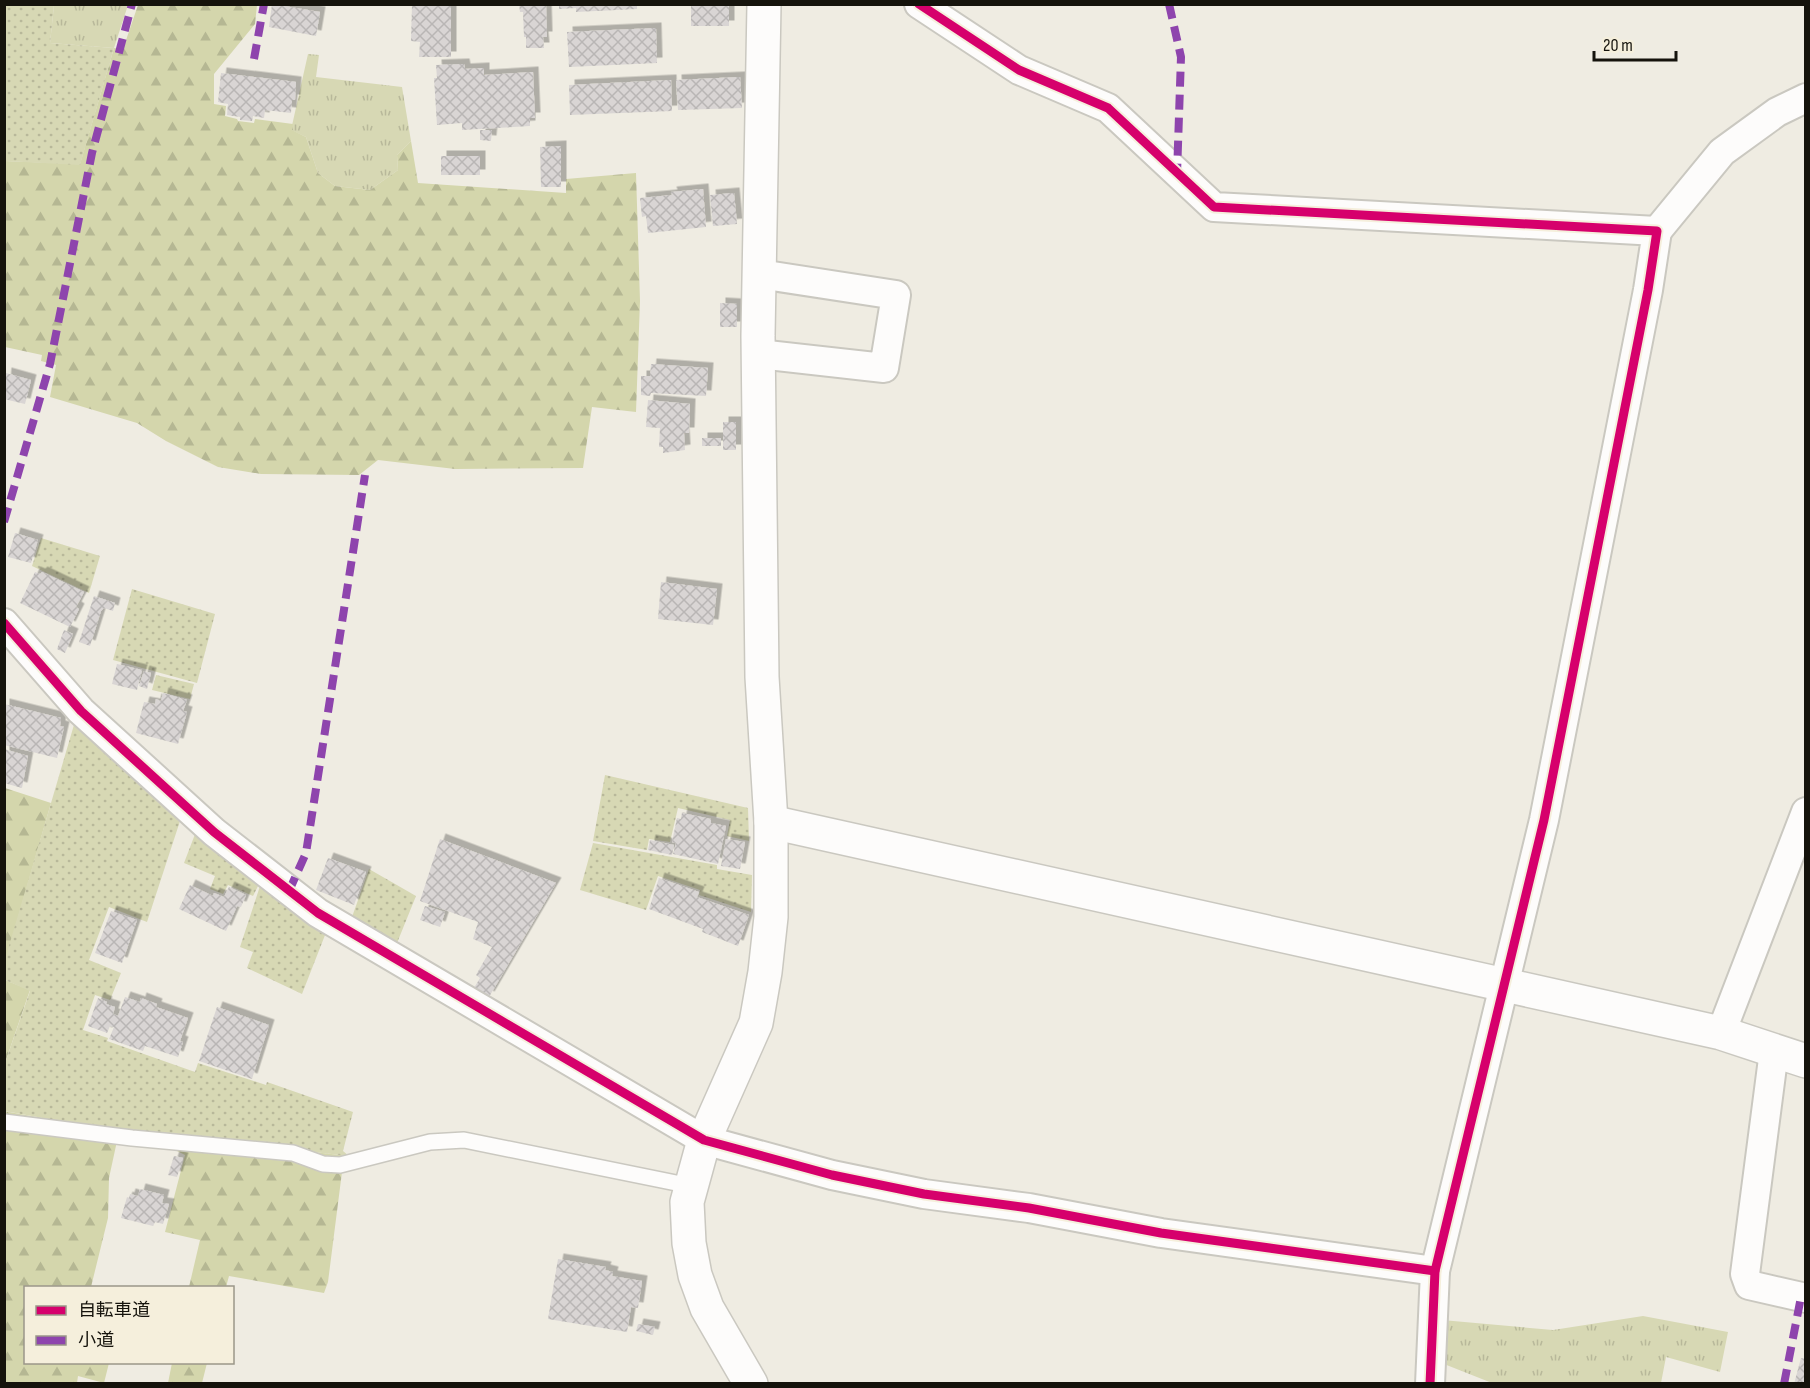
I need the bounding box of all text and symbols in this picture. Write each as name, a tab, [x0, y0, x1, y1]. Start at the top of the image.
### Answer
scale bar	[1594, 24, 1676, 62]
text: 20 m	[1603, 35, 1633, 56]
legend	[24, 1286, 234, 1364]
text: 自転車道	[78, 1300, 150, 1321]
text: 小道	[78, 1330, 114, 1351]

